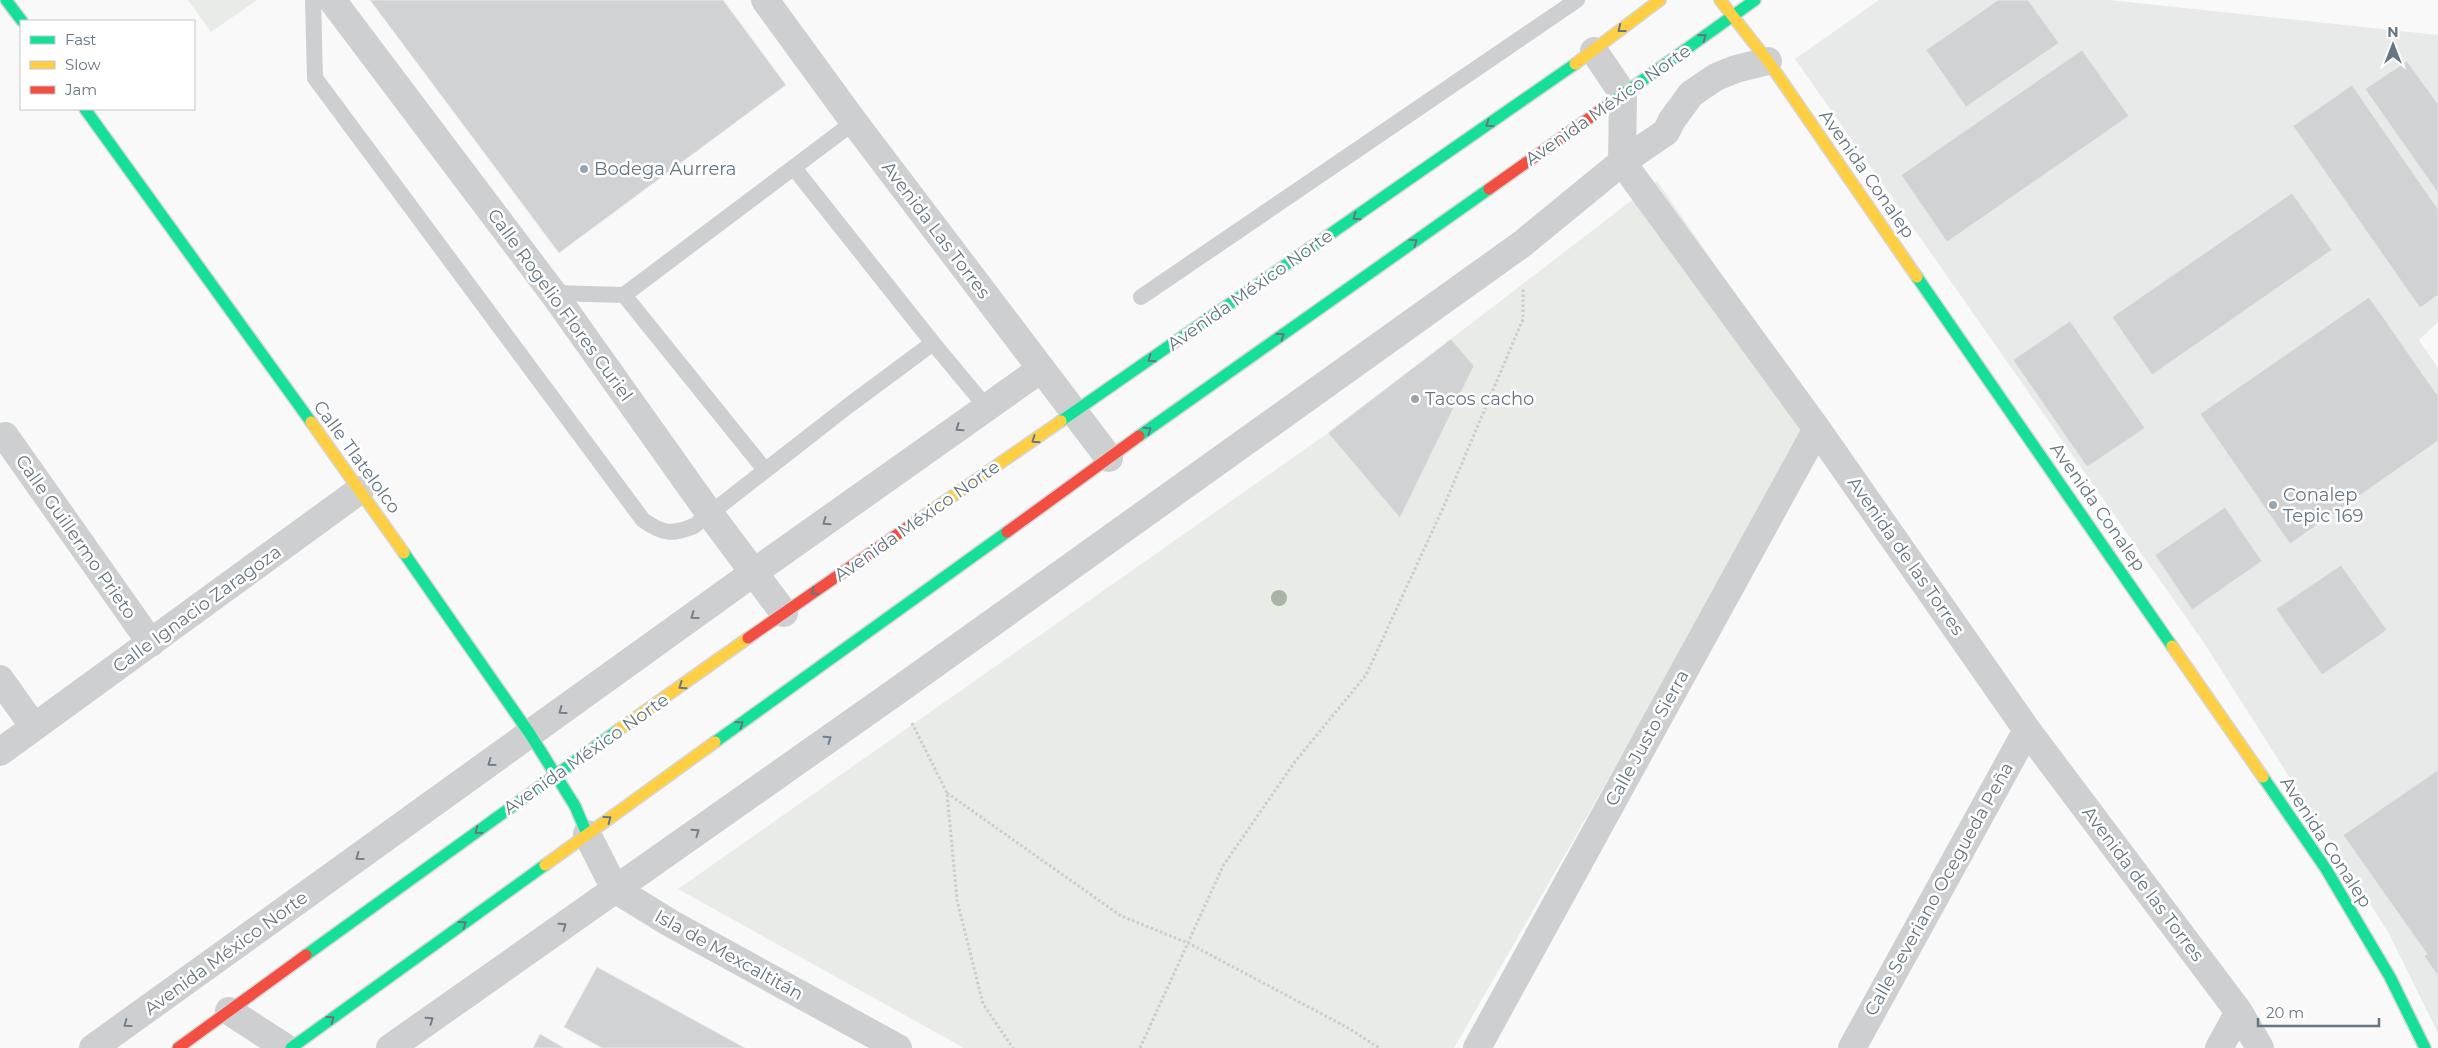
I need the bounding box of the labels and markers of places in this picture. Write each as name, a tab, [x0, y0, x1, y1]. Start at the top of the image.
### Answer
place label: Bodega Aurrera	[594, 158, 736, 180]
marker: Bodega Aurrera	[578, 163, 590, 175]
place label: Tacos cacho	[1425, 388, 1534, 410]
marker: Tacos cacho	[1409, 393, 1421, 405]
place label: Conalep Tepic 169	[2283, 484, 2364, 527]
marker: Conalep Tepic 169	[2267, 499, 2279, 511]

